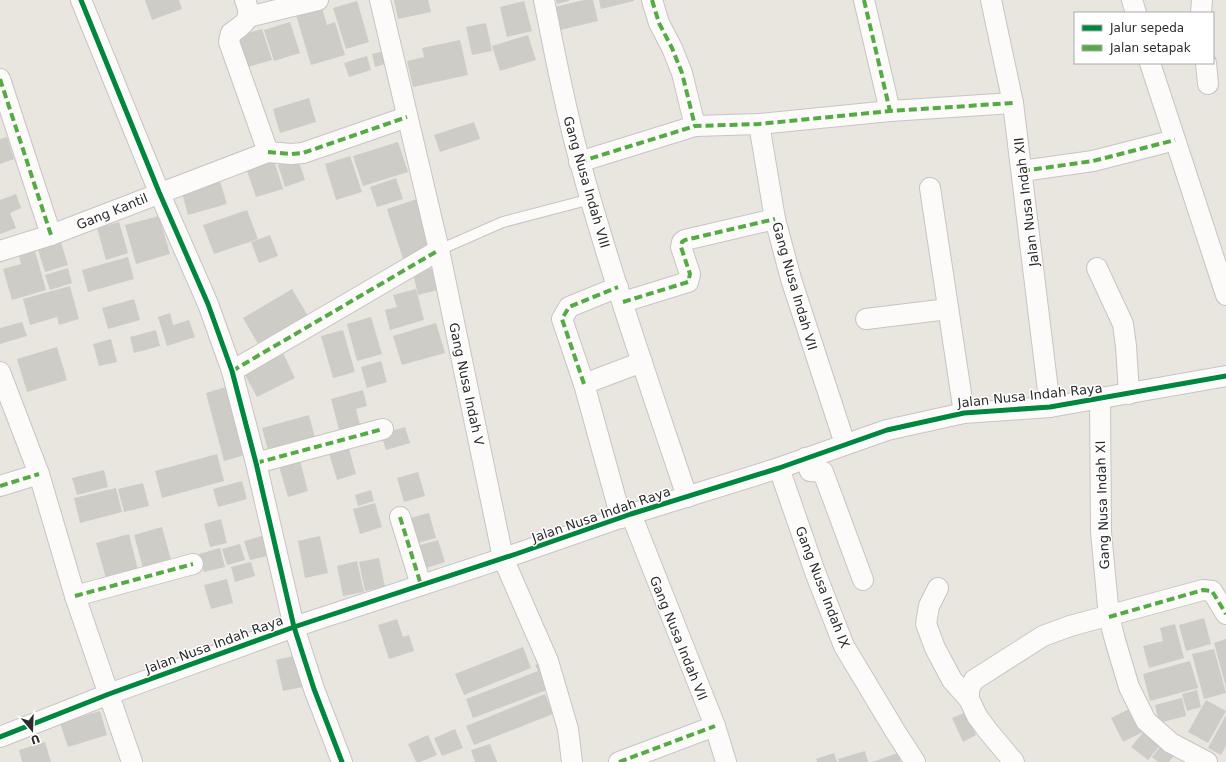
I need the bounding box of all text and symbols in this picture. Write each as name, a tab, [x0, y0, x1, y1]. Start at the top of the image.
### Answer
legend	[1074, 12, 1214, 64]
text: Jalur sepeda	[1109, 21, 1184, 35]
text: Jalan setapak	[1109, 41, 1191, 55]
street label: Gang Nusa Indah VIII	[560, 114, 613, 250]
street label: Jalan Nusa Indah XII	[1011, 137, 1042, 268]
street label: Gang Kantil	[74, 190, 150, 233]
street label: Gang Nusa Indah VII	[769, 220, 820, 352]
street label: Gang Nusa Indah V	[446, 321, 487, 447]
street label: Jalan Nusa Indah Raya	[956, 380, 1103, 411]
street label: Gang Nusa Indah XI	[1093, 440, 1112, 570]
street label: Jalan Nusa Indah Raya	[529, 484, 672, 546]
street label: Gang Nusa Indah IX	[792, 524, 853, 650]
street label: Gang Nusa Indah VII	[647, 574, 710, 703]
street label: Jalan Nusa Indah Raya	[142, 613, 285, 677]
north arrow	[12, 710, 52, 750]
text: U	[29, 731, 41, 747]

